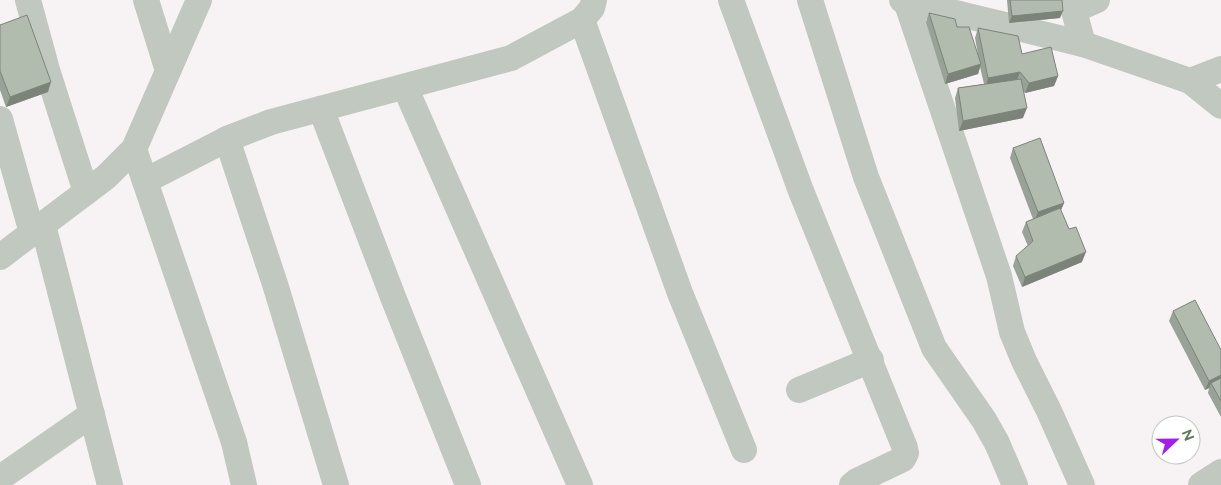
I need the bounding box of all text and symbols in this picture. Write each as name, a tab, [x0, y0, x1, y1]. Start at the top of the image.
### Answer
north arrow	[1151, 415, 1201, 465]
text: N	[1179, 427, 1197, 443]

